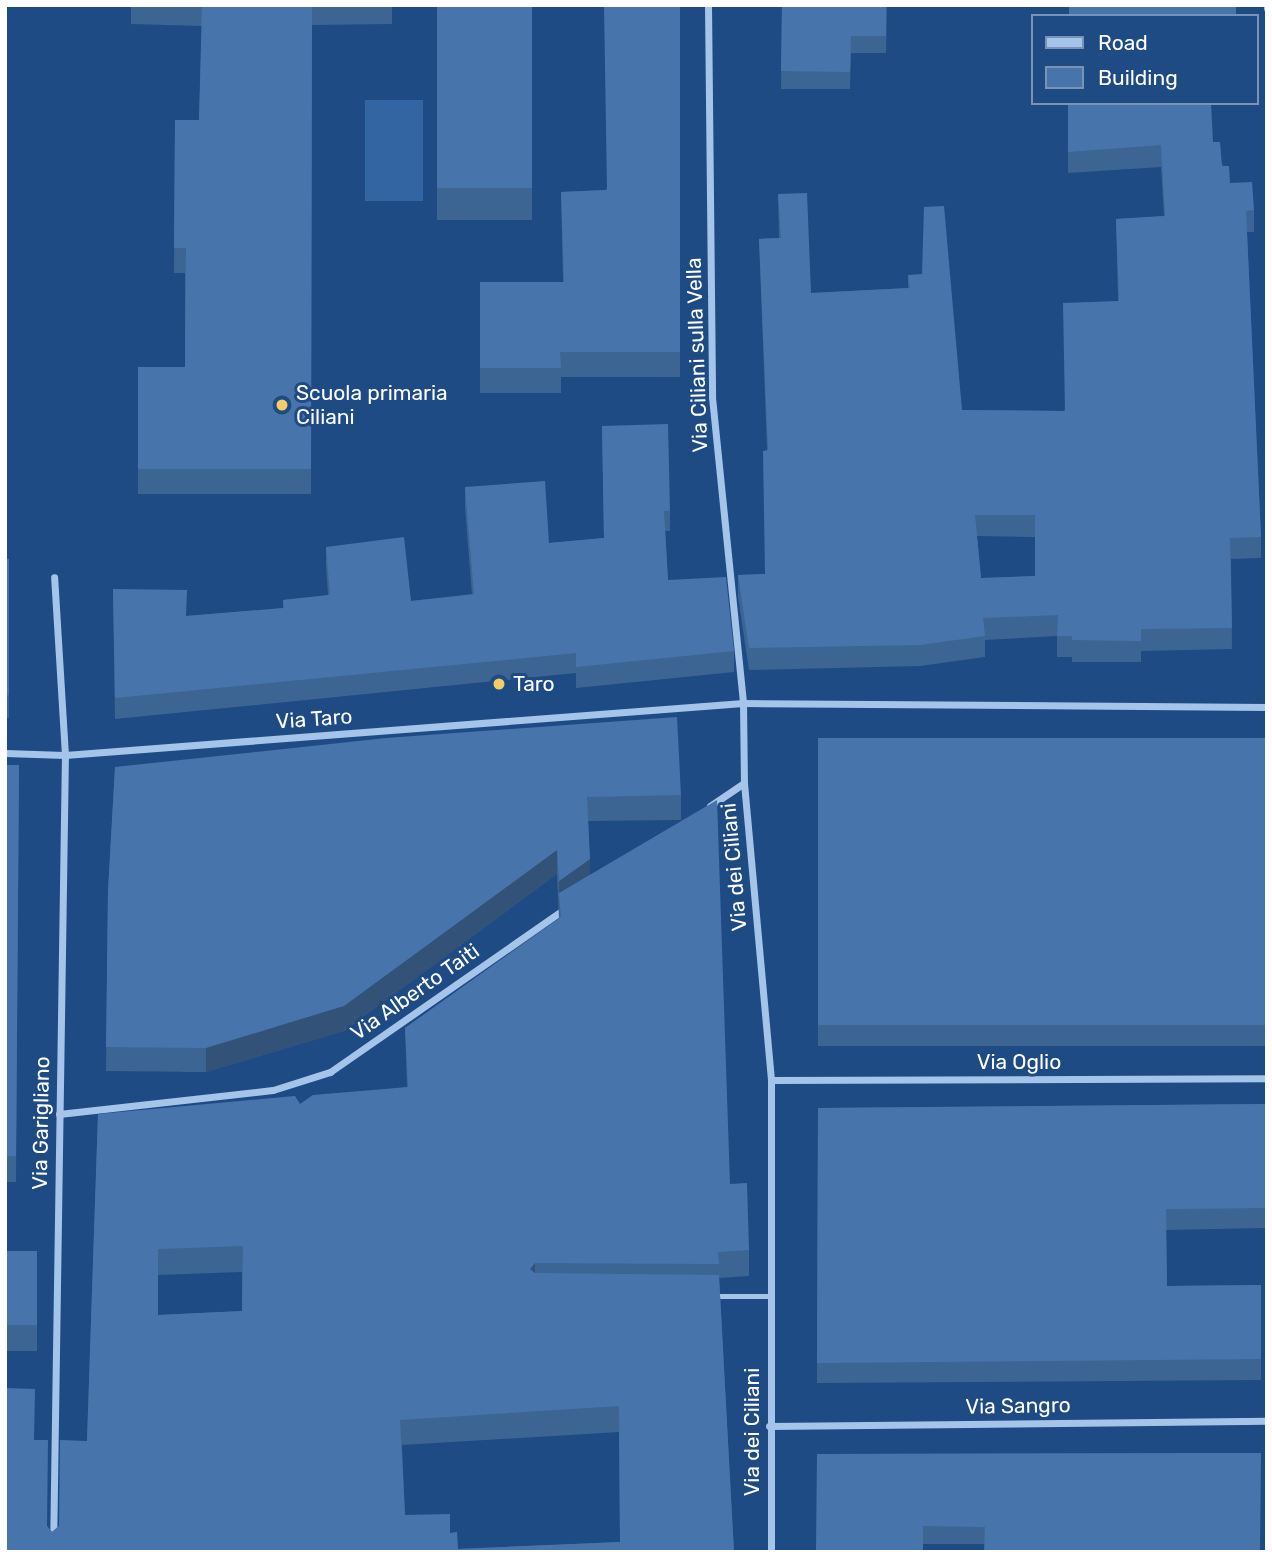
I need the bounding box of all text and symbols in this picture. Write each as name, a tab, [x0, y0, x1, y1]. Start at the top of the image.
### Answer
legend	[1030, 14, 1258, 105]
text: Road	[1098, 30, 1148, 55]
text: Building	[1098, 65, 1178, 90]
street label: Via Ciliani sulla Vella	[681, 257, 713, 453]
place label: Scuola primaria Ciliani	[296, 380, 448, 430]
marker: Scuola primaria Ciliani	[274, 397, 290, 413]
place label: Taro	[513, 671, 555, 697]
marker: Taro	[491, 676, 507, 692]
street label: Via Taro	[275, 704, 353, 734]
street label: Via dei Ciliani	[716, 802, 752, 932]
street label: Via Alberto Taiti	[345, 938, 485, 1046]
street label: Via Oglio	[977, 1049, 1061, 1075]
street label: Via Garigliano	[27, 1056, 55, 1190]
street label: Via dei Ciliani	[739, 1368, 765, 1496]
street label: Via Sangro	[965, 1392, 1071, 1420]

